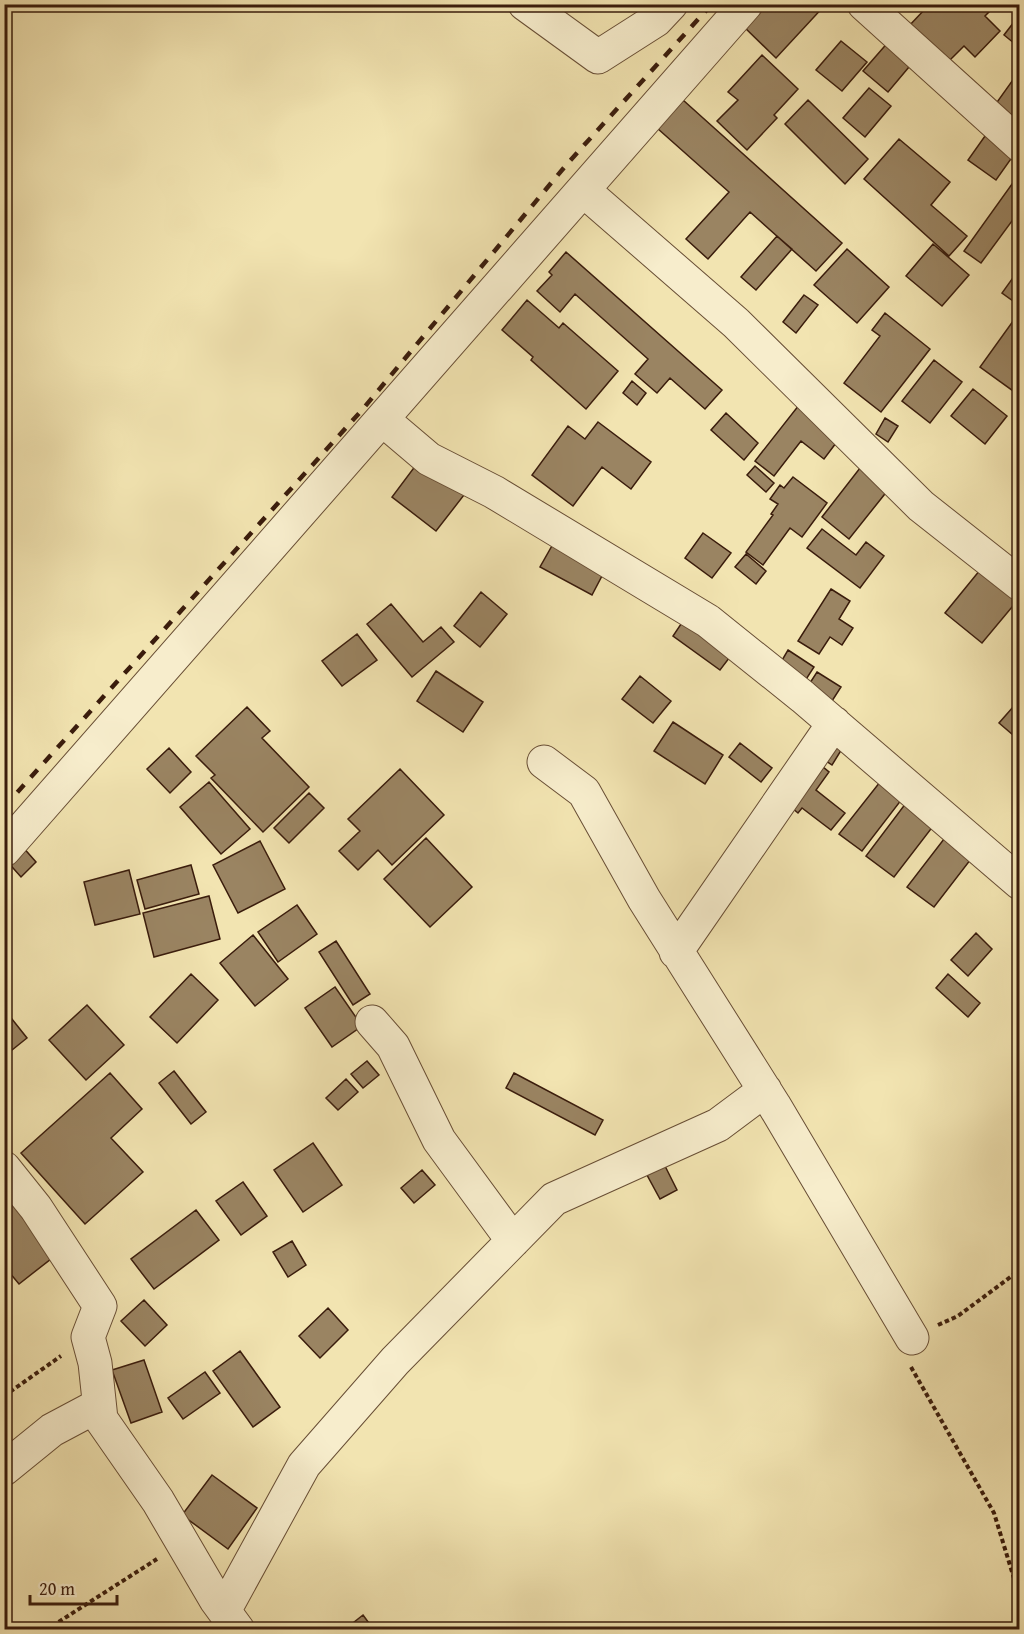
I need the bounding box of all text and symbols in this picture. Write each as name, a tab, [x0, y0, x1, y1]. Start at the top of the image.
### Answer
scale bar	[30, 1568, 117, 1606]
text: 20 m	[39, 1575, 75, 1602]

